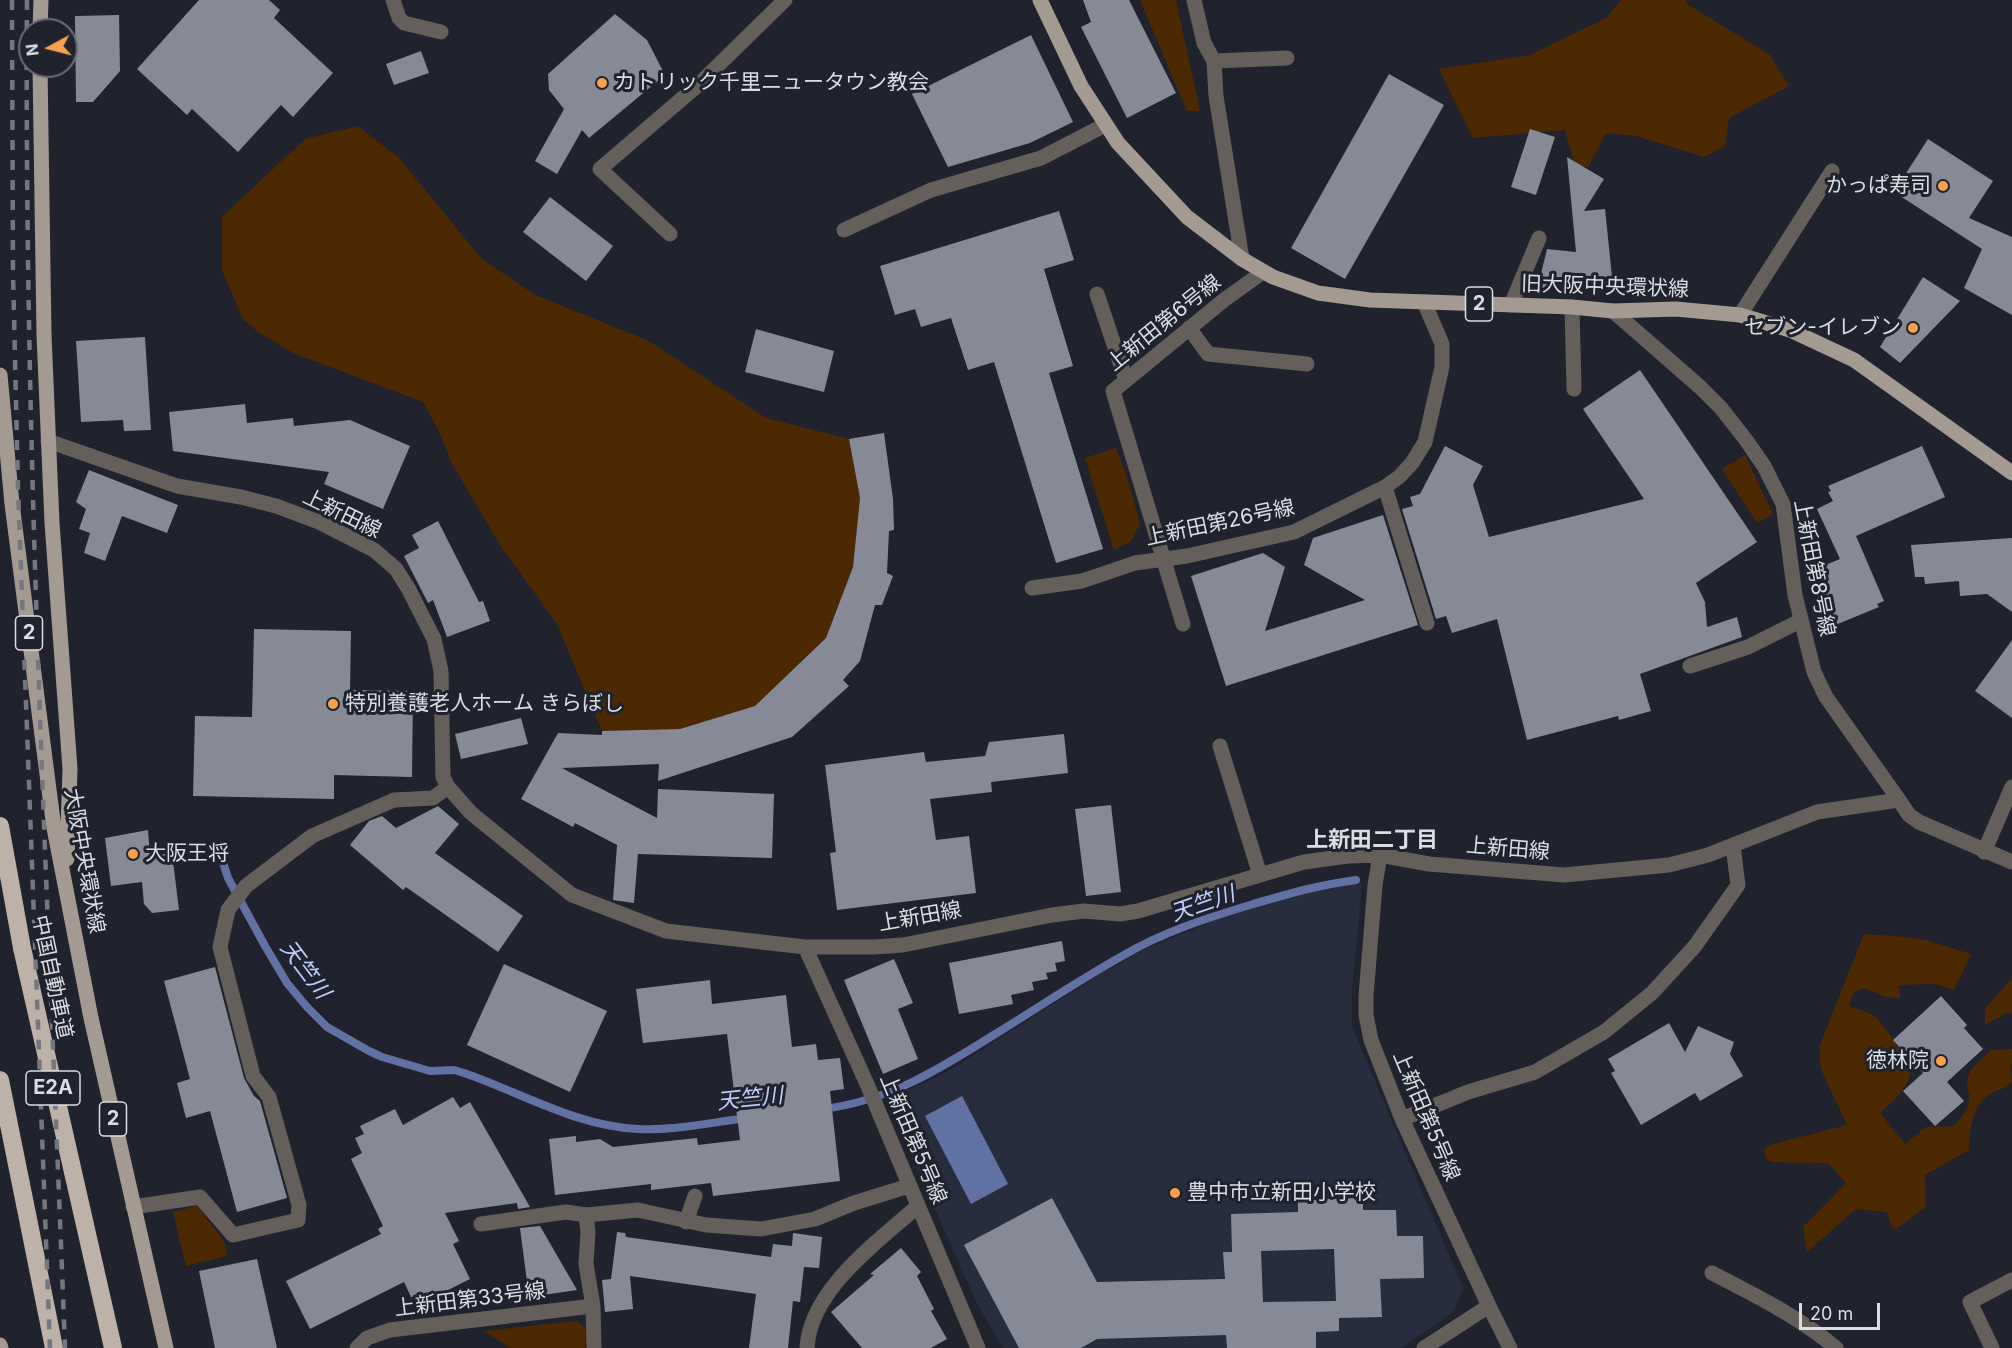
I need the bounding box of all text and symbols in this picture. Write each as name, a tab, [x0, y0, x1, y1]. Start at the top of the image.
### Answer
north arrow	[18, 18, 78, 78]
text: N	[21, 43, 43, 57]
place label: カトリック千里ニュータウン教会	[614, 70, 929, 96]
marker: カトリック千里ニュータウン教会	[595, 76, 609, 90]
place label: かっぱ寿司	[1826, 173, 1931, 199]
marker: かっぱ寿司	[1936, 179, 1950, 193]
street label: 上新田第6号線	[1102, 269, 1226, 377]
street label: 旧大阪中央環状線	[1521, 271, 1689, 303]
road number: 2	[1466, 287, 1492, 321]
place label: セブン-イレブン	[1744, 315, 1901, 341]
marker: セブン-イレブン	[1906, 321, 1920, 335]
street label: 上新田線	[299, 484, 385, 544]
street label: 上新田第26号線	[1143, 495, 1297, 551]
street label: 上新田第8号線	[1788, 497, 1840, 639]
road number: 2	[15, 616, 42, 650]
place label: 特別養護老人ホーム きらぼし	[345, 691, 624, 717]
marker: 特別養護老人ホーム きらぼし	[326, 697, 340, 711]
street label: 大阪中央環状線	[59, 786, 109, 936]
district label: 上新田二丁目	[1306, 827, 1438, 853]
street label: 上新田線	[1465, 833, 1551, 865]
place label: 大阪王将	[145, 841, 229, 867]
marker: 大阪王将	[126, 847, 140, 861]
water label: 天竺川	[1168, 881, 1238, 927]
street label: 上新田線	[876, 897, 964, 937]
street label: 中国自動車道	[27, 913, 77, 1041]
water label: 天竺川	[275, 936, 335, 1004]
street label: 上新田第5号線	[1387, 1047, 1465, 1185]
place label: 徳林院	[1866, 1048, 1929, 1074]
marker: 徳林院	[1934, 1054, 1948, 1068]
street label: 上新田第5号線	[874, 1070, 952, 1208]
road number: E2A	[26, 1071, 80, 1105]
water label: 天竺川	[716, 1082, 784, 1116]
road number: 2	[100, 1102, 126, 1136]
place label: 豊中市立新田小学校	[1187, 1180, 1376, 1206]
marker: 豊中市立新田小学校	[1168, 1186, 1182, 1200]
street label: 上新田第33号線	[393, 1278, 547, 1322]
scale bar	[1802, 1291, 1883, 1329]
text: 20 m	[1810, 1303, 1853, 1324]

